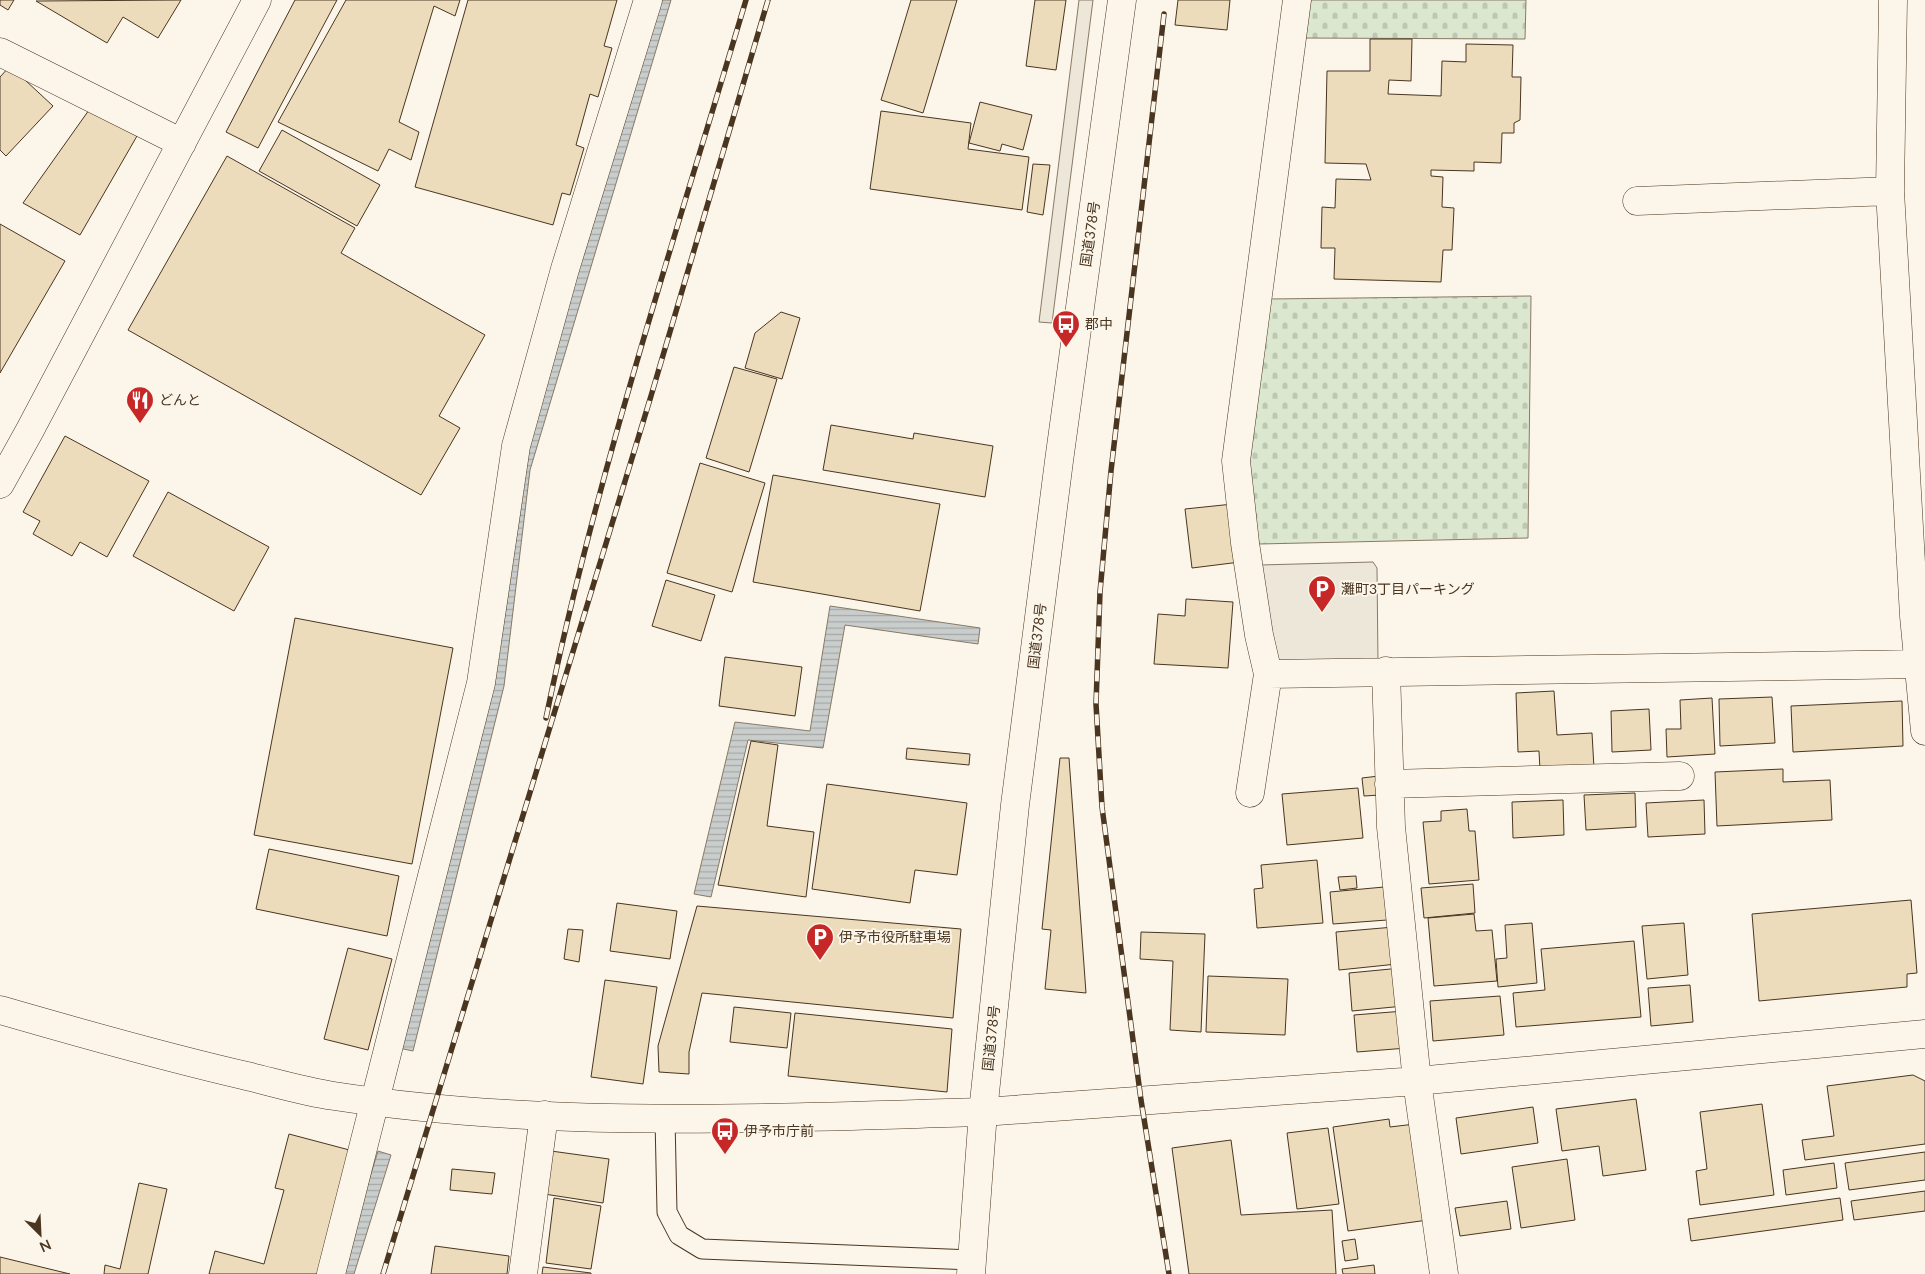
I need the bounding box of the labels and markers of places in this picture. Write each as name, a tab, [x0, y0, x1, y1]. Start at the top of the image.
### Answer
bus stop icon: 郡中	[1051, 309, 1081, 348]
place label: 郡中	[1085, 315, 1113, 332]
restaurant icon: どんと	[125, 385, 155, 424]
place label: どんと	[159, 391, 201, 408]
parking icon: 灘町3丁目パーキング	[1307, 574, 1337, 613]
place label: 灘町3丁目パーキング	[1341, 580, 1475, 597]
parking icon: 伊予市役所駐車場	[805, 922, 835, 961]
place label: 伊予市役所駐車場	[839, 928, 951, 945]
bus stop icon: 伊予市庁前	[710, 1116, 740, 1155]
place label: 伊予市庁前	[744, 1122, 814, 1139]

